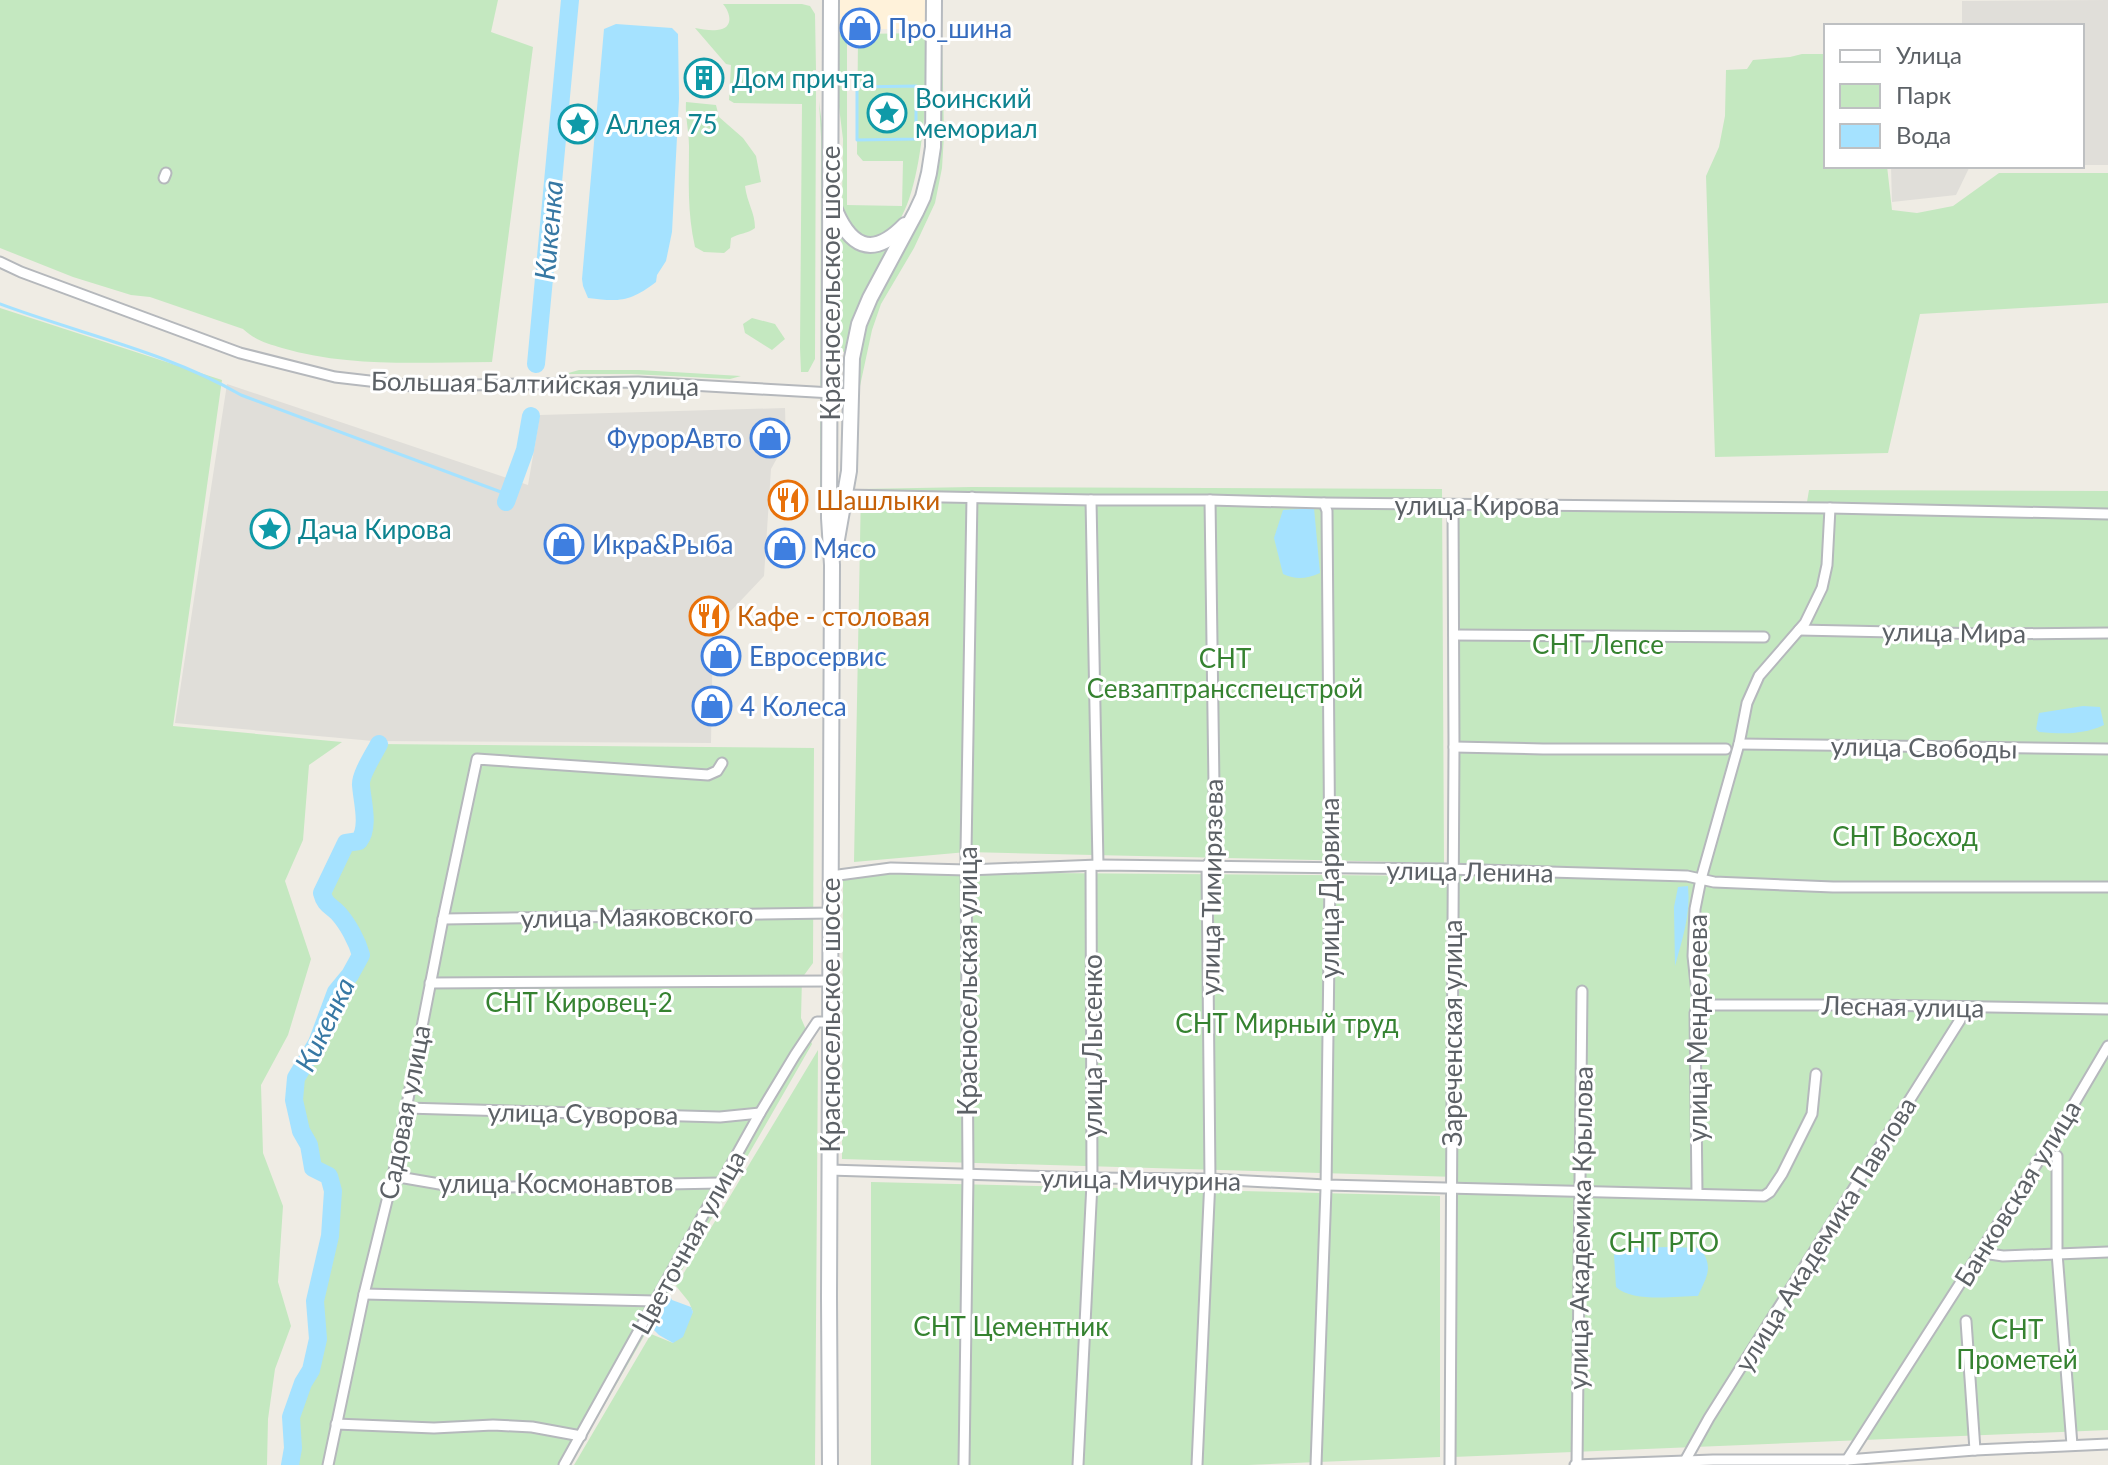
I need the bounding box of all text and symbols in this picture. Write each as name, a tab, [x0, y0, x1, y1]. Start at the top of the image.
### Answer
shop icon: Про_шина	[839, 7, 881, 49]
place label: Про_шина	[888, 12, 1012, 44]
legend	[1824, 24, 2084, 168]
text: Улица	[1896, 40, 1962, 69]
building icon: Дом причта	[683, 57, 725, 99]
place label: Дом причта	[732, 62, 875, 94]
text: Парк	[1896, 80, 1952, 109]
place label: Воинский мемориал	[915, 82, 1038, 144]
place icon: Воинский мемориал	[866, 92, 908, 134]
place icon: Аллея 75	[557, 103, 599, 145]
place label: Аллея 75	[606, 108, 718, 140]
text: Вода	[1896, 120, 1951, 149]
street label: Красносельское шоссе	[814, 146, 846, 420]
water label: Кикенка	[527, 179, 569, 281]
street label: Большая Балтийская улица	[371, 364, 699, 402]
shop icon: ФурорАвто	[749, 417, 791, 459]
place label: ФурорАвто	[607, 422, 742, 454]
restaurant icon: Шашлыки	[767, 479, 809, 521]
place label: Шашлыки	[816, 484, 940, 516]
street label: улица Кирова	[1394, 489, 1560, 521]
place icon: Дача Кирова	[249, 508, 291, 550]
place label: Дача Кирова	[298, 513, 452, 545]
shop icon: Икра&Рыба	[543, 523, 585, 565]
shop icon: Мясо	[764, 527, 806, 569]
place label: Икра&Рыба	[592, 528, 733, 560]
place label: Мясо	[813, 532, 877, 564]
restaurant icon: Кафе - столовая	[688, 595, 730, 637]
place label: Кафе - столовая	[737, 600, 930, 632]
street label: улица Мира	[1882, 615, 2026, 649]
park label: СНТ Лепсе	[1532, 628, 1664, 660]
shop icon: Евросервис	[700, 635, 742, 677]
place label: Евросервис	[749, 640, 887, 672]
park label: СНТ Севзаптрансспецстрой	[1087, 642, 1363, 704]
shop icon: 4 Колеса	[691, 685, 733, 727]
place label: 4 Колеса	[740, 690, 847, 722]
street label: улица Свободы	[1830, 729, 2018, 765]
street label: улица Тимирязева	[1193, 778, 1229, 996]
street label: улица Дарвина	[1313, 798, 1345, 978]
park label: СНТ Восход	[1832, 820, 1978, 852]
street label: Красносельская улица	[951, 846, 983, 1116]
street label: улица Ленина	[1386, 854, 1554, 888]
street label: Красносельское шоссе	[814, 878, 846, 1152]
street label: улица Маяковского	[520, 898, 754, 934]
street label: улица Менделеева	[1681, 914, 1713, 1142]
street label: Зареченская улица	[1436, 919, 1468, 1147]
street label: улица Лысенко	[1076, 954, 1108, 1138]
water label: Кикенка	[287, 972, 361, 1076]
park label: СНТ Кировец-2	[485, 986, 673, 1018]
street label: Лесная улица	[1820, 989, 1985, 1023]
park label: СНТ Мирный труд	[1175, 1007, 1399, 1039]
street label: Садовая улица	[371, 1022, 437, 1202]
street label: улица Академика Крылова	[1561, 1066, 1599, 1390]
street label: улица Академика Павлова	[1727, 1091, 1923, 1377]
street label: Банковская улица	[1947, 1094, 2087, 1292]
street label: улица Суворова	[487, 1095, 679, 1131]
street label: Цветочная улица	[624, 1144, 752, 1340]
street label: улица Мичурина	[1041, 1161, 1241, 1197]
street label: улица Космонавтов	[439, 1167, 673, 1199]
park label: СНТ РТО	[1609, 1226, 1719, 1258]
park label: СНТ Цементник	[913, 1310, 1109, 1342]
park label: СНТ Прометей	[1956, 1313, 2078, 1375]

